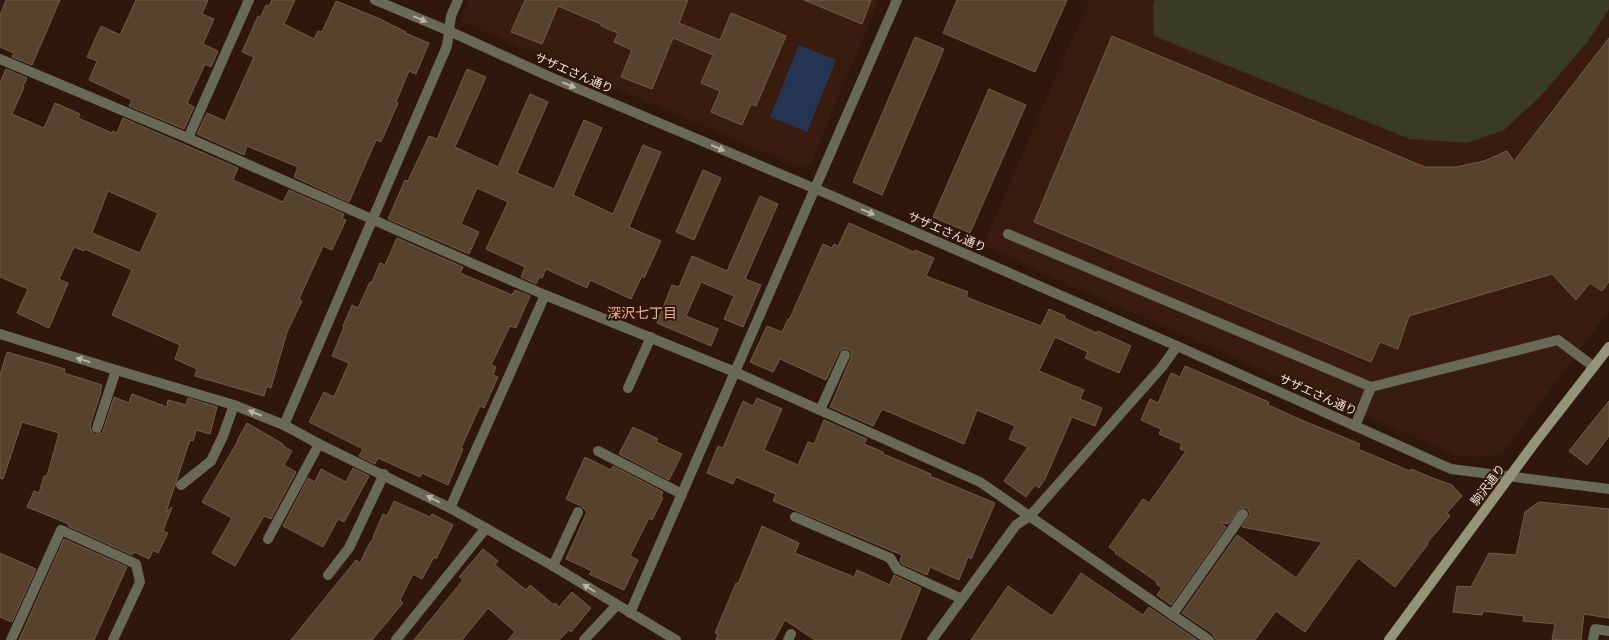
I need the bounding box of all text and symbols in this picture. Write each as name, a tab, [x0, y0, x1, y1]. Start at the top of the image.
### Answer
one-way arrow	[413, 15, 428, 23]
street label: サザエさん通り	[533, 50, 615, 96]
one-way arrow	[561, 82, 576, 89]
one-way arrow	[711, 145, 725, 153]
one-way arrow	[861, 208, 875, 216]
street label: サザエさん通り	[906, 209, 988, 255]
district label: 深沢七丁目	[607, 305, 677, 322]
one-way arrow	[76, 356, 91, 364]
street label: サザエさん通り	[1277, 372, 1359, 418]
one-way arrow	[248, 409, 262, 417]
street label: 駒沢通り	[1468, 462, 1508, 508]
one-way arrow	[426, 495, 440, 503]
one-way arrow	[583, 584, 596, 593]

